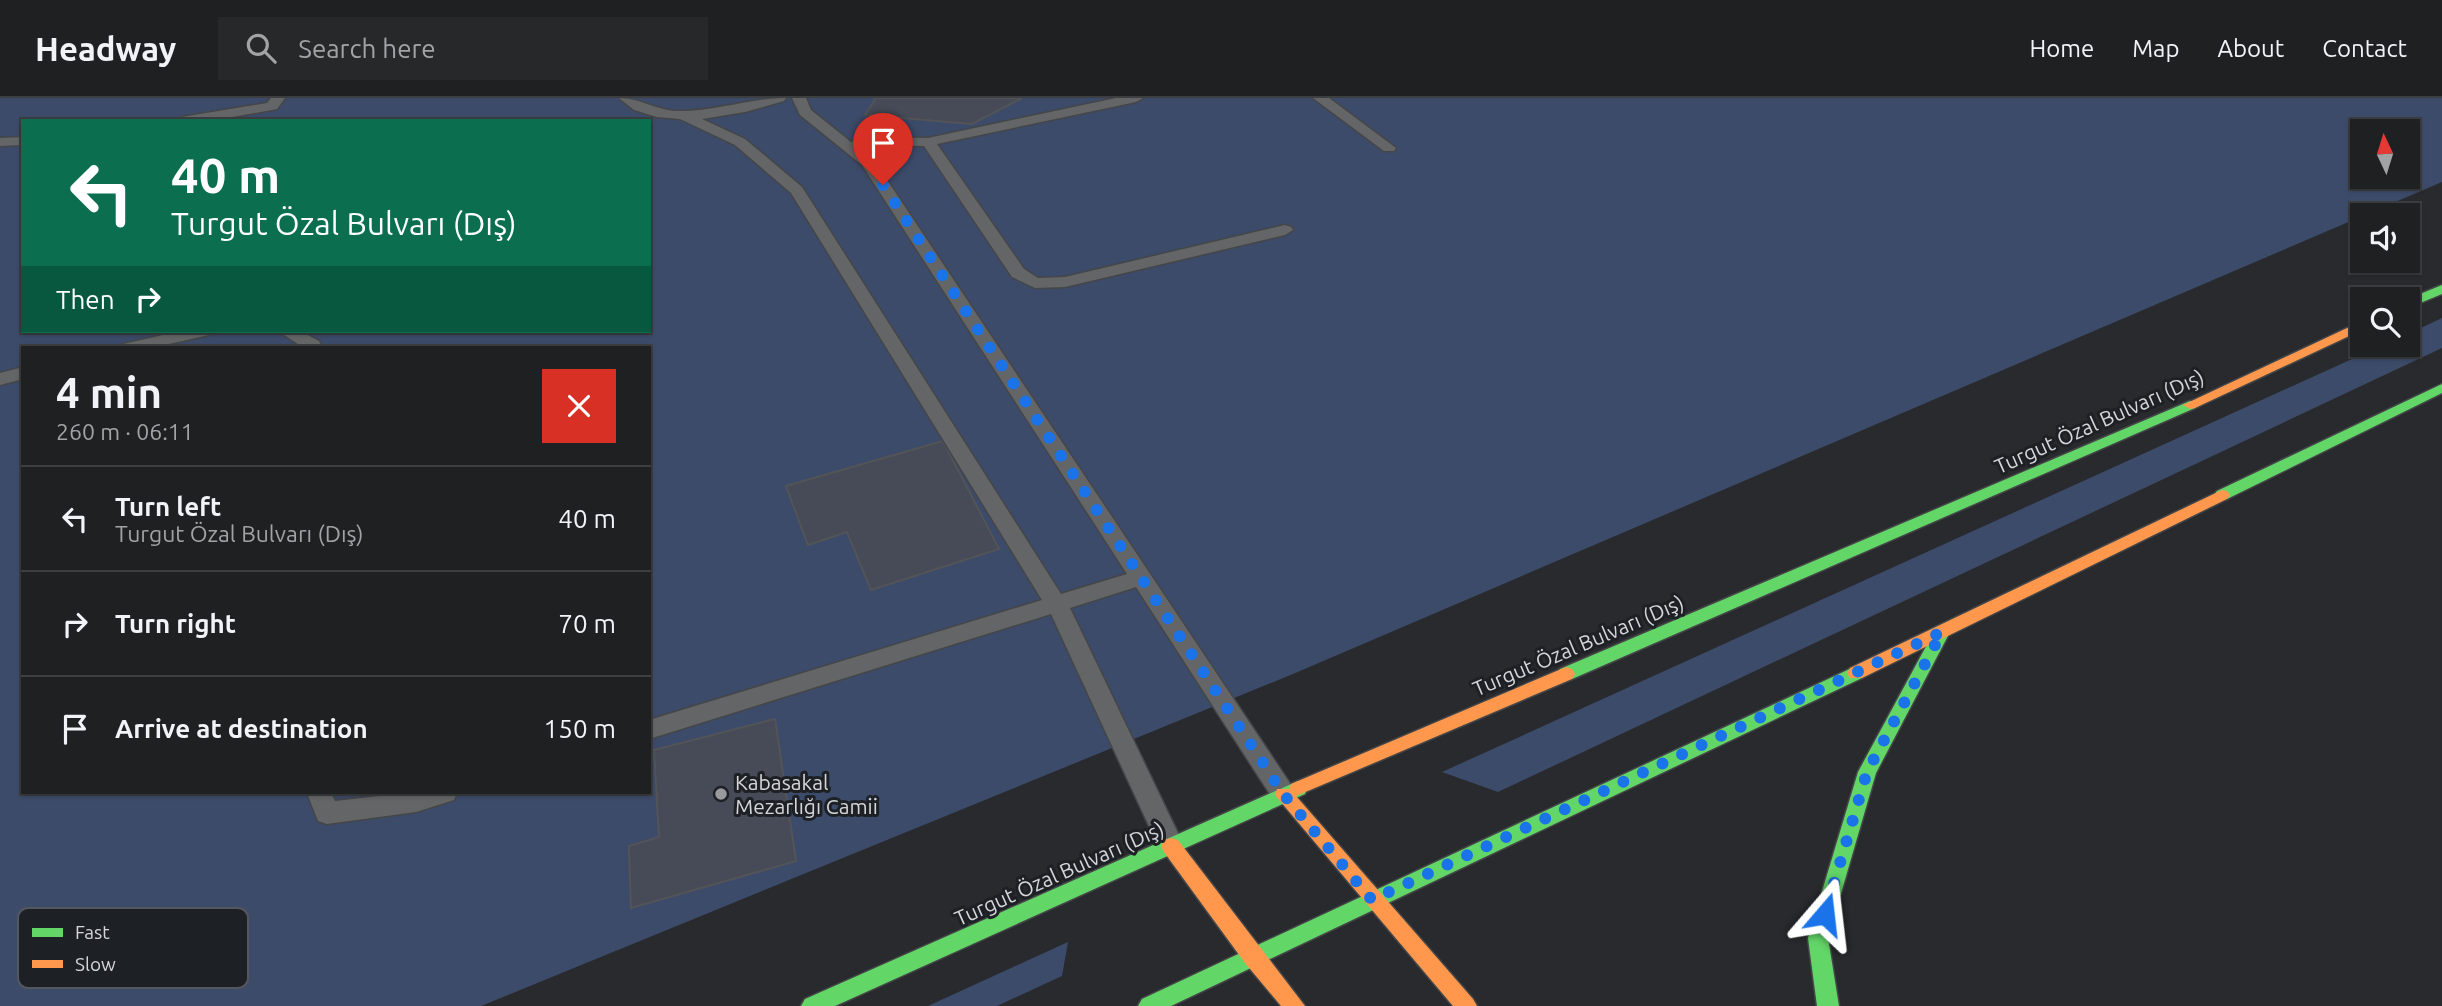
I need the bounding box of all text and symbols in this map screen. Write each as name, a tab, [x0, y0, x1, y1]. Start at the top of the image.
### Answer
search box	[218, 17, 708, 80]
icon: search	[242, 29, 280, 67]
text: Headway	[35, 30, 176, 67]
text: Search here	[298, 34, 436, 63]
text: Home	[2029, 35, 2094, 62]
text: Map	[2132, 35, 2179, 62]
text: About	[2217, 35, 2284, 62]
text: Contact	[2322, 35, 2407, 62]
pin	[853, 113, 913, 185]
north arrow	[2350, 119, 2420, 189]
map controls	[2350, 119, 2420, 357]
icon: arrive	[864, 124, 902, 162]
icon: left	[56, 147, 147, 238]
text: 40 m	[171, 147, 280, 202]
button: sound	[2350, 203, 2420, 273]
text: Turgut Özal Bulvarı (Dış)	[171, 205, 517, 241]
icon: right	[129, 280, 167, 318]
text: Then	[56, 285, 115, 314]
button: search	[2350, 287, 2420, 357]
street label: Turgut Özal Bulvarı (Dış)	[1991, 364, 2207, 478]
text: 4 min	[56, 369, 162, 416]
button: close	[542, 369, 616, 443]
text: 260 m · 06:11	[56, 419, 194, 444]
text: Turn left	[115, 492, 221, 521]
icon: left	[56, 500, 94, 538]
text: 40 m	[558, 504, 616, 533]
text: Turgut Özal Bulvarı (Dış)	[115, 521, 363, 546]
street label: Turgut Özal Bulvarı (Dış)	[1469, 590, 1687, 700]
icon: right	[56, 605, 94, 643]
text: Turn right	[115, 609, 236, 638]
text: 70 m	[558, 609, 616, 638]
icon: arrive	[56, 710, 94, 748]
text: Arrive at destination	[115, 714, 368, 743]
text: 150 m	[544, 714, 616, 743]
place label: Kabasakal Mezarlığı Camii	[735, 770, 878, 818]
marker: Kabasakal Mezarlığı Camii	[713, 786, 729, 802]
street label: Turgut Özal Bulvarı (Dış)	[951, 816, 1167, 930]
position arrow	[1788, 877, 1862, 951]
legend	[18, 908, 248, 988]
text: Fast	[75, 921, 110, 943]
text: Slow	[75, 953, 116, 975]

